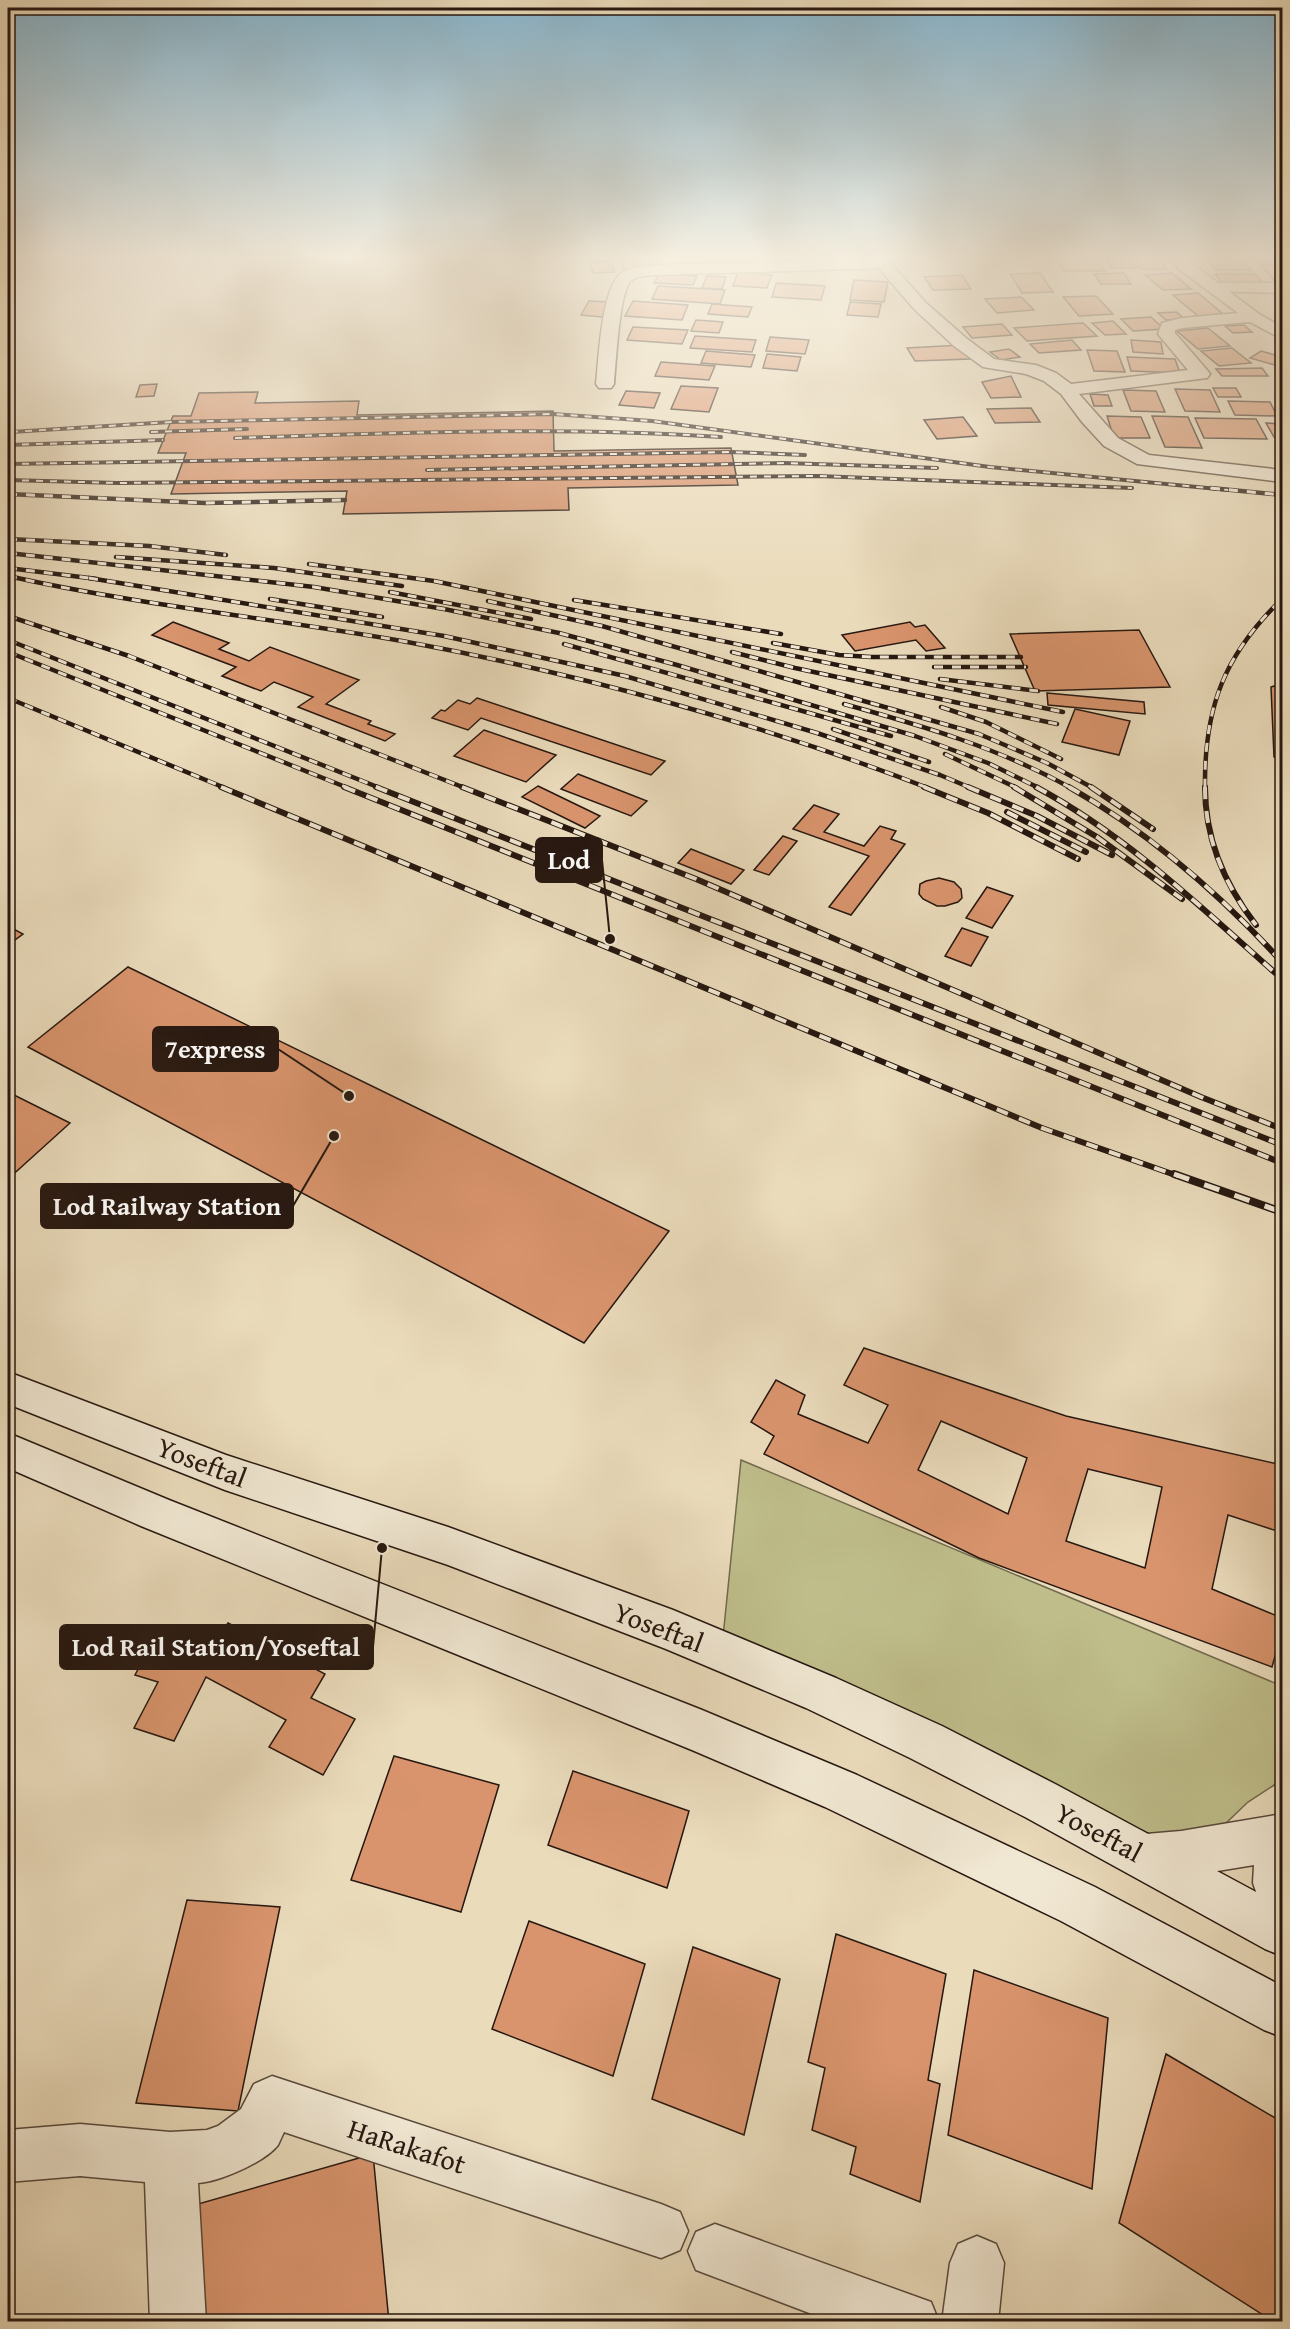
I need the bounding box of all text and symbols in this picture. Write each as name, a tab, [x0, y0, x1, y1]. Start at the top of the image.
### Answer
callout: Lod	[536, 838, 602, 882]
text: Lod	[548, 840, 590, 879]
callout: 7express	[153, 1027, 278, 1071]
text: 7express	[164, 1029, 266, 1068]
callout: Lod Railway Station	[41, 1184, 293, 1228]
text: Lod Railway Station	[53, 1186, 282, 1225]
street label: Yoseftal	[151, 1426, 253, 1498]
street label: Yoseftal	[608, 1591, 710, 1663]
callout: Lod Rail Station/Yoseftal	[60, 1625, 373, 1669]
text: Lod Rail Station/Yoseftal	[72, 1627, 360, 1666]
street label: Yoseftal	[1048, 1791, 1150, 1872]
street label: HaRakafot	[343, 2107, 472, 2184]

